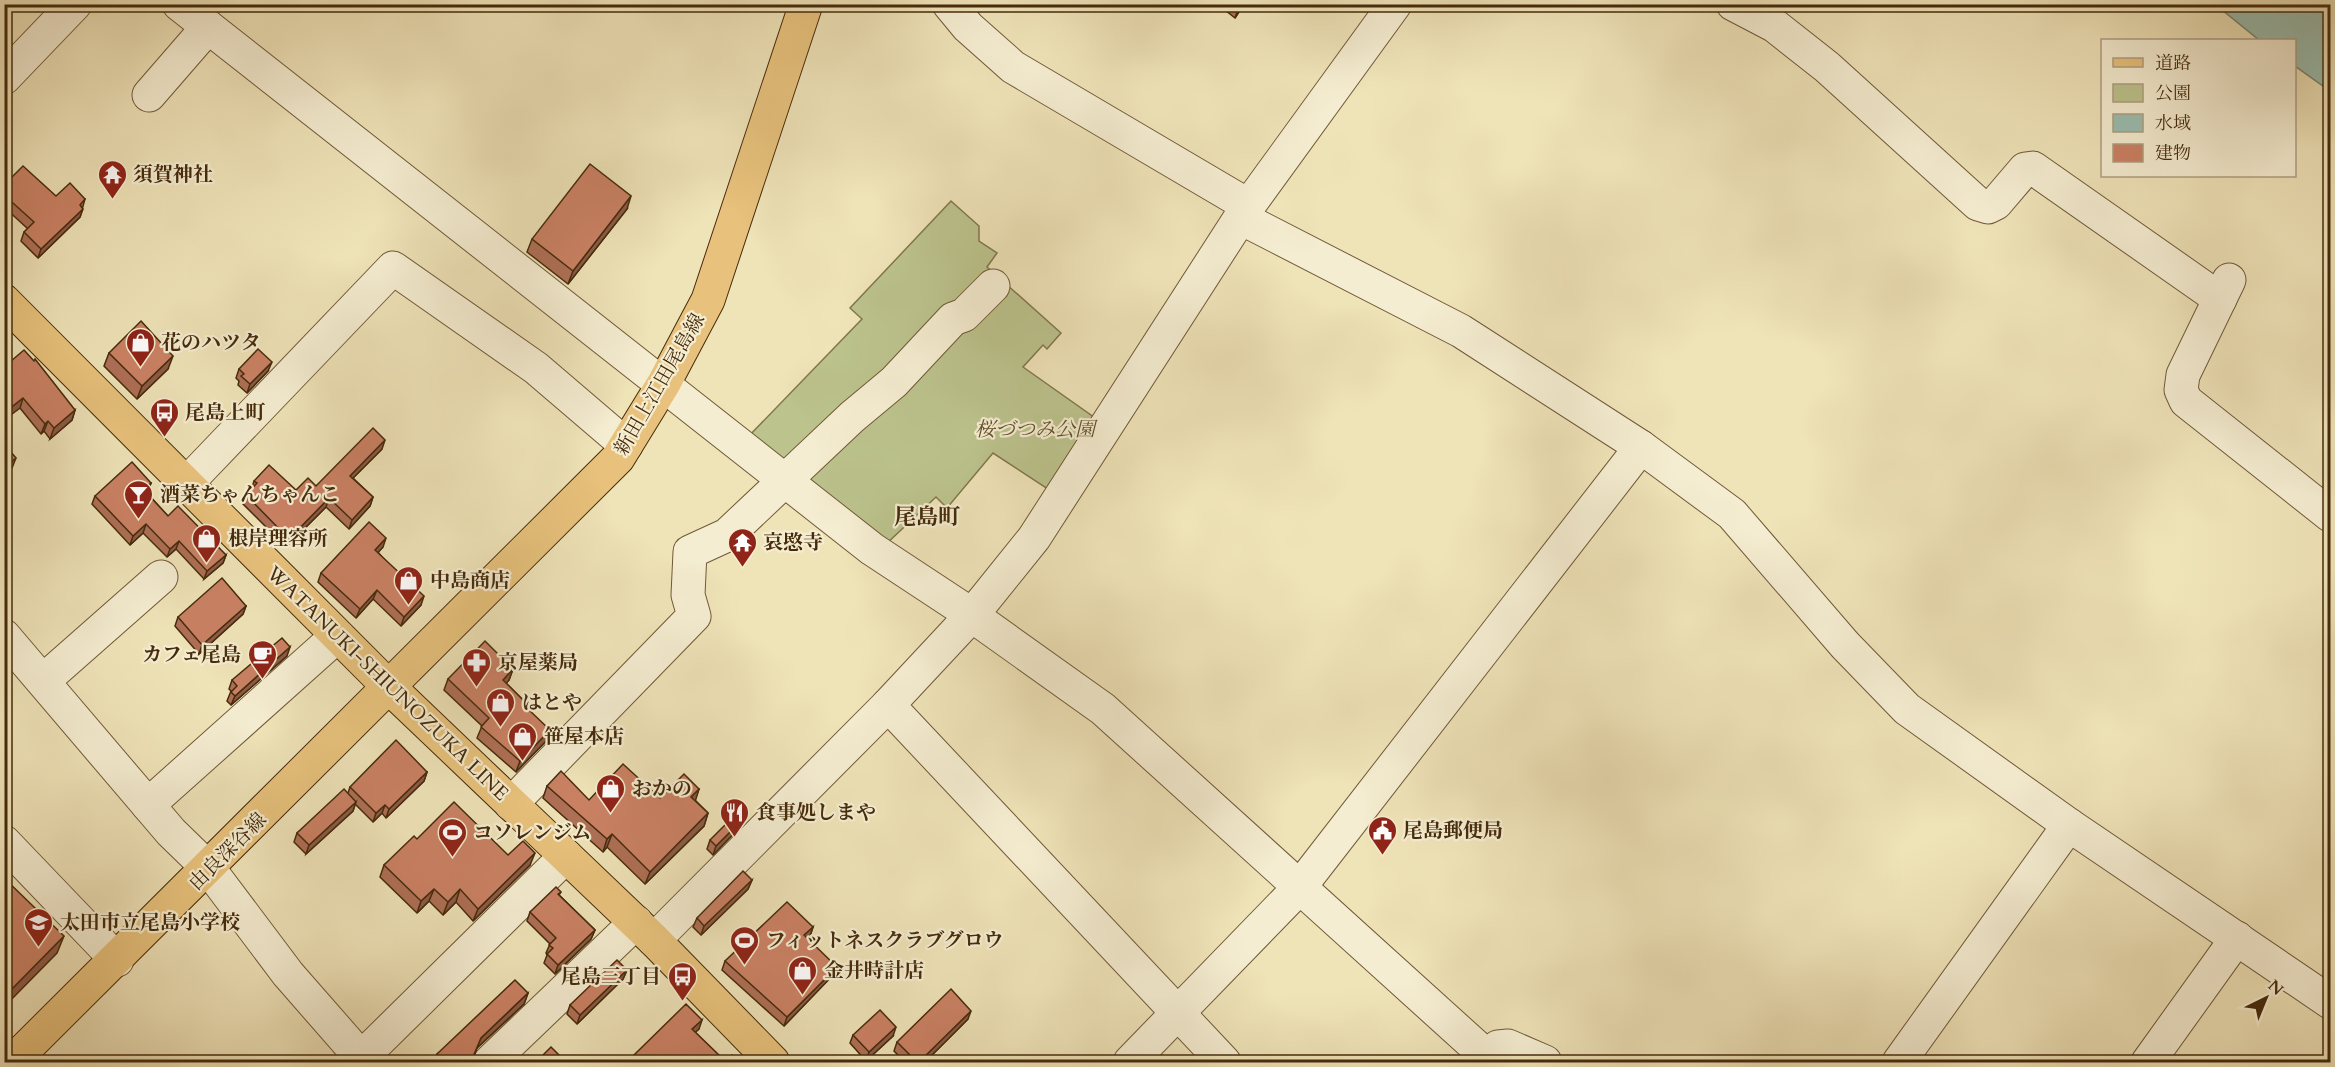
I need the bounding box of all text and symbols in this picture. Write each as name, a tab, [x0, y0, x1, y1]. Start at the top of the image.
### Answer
legend	[2101, 39, 2296, 177]
text: 道路	[2155, 51, 2191, 76]
text: 公園	[2155, 81, 2191, 106]
text: 水域	[2155, 111, 2191, 136]
text: 建物	[2155, 141, 2191, 166]
temple icon: 須賀神社	[96, 158, 128, 200]
place label: 須賀神社	[133, 161, 213, 188]
street label: 新田上江田尾島線	[608, 308, 711, 460]
shop icon: 花のハツタ	[124, 326, 156, 368]
place label: 花のハツタ	[161, 329, 261, 356]
bus stop icon: 尾島上町	[148, 396, 180, 438]
place label: 尾島上町	[185, 399, 266, 426]
park label: 桜づつみ公園	[975, 416, 1098, 443]
bar icon: 酒菜ちゃんちゃんこ	[123, 478, 155, 520]
place label: 酒菜ちゃんちゃんこ	[160, 481, 340, 508]
district label: 尾島町	[894, 502, 960, 532]
shop icon: 根岸理容所	[191, 522, 223, 564]
place label: 根岸理容所	[228, 525, 328, 552]
temple icon: 哀愍寺	[726, 526, 758, 568]
place label: 哀愍寺	[763, 529, 823, 556]
street label: WATANUKI-SHIUNOZUKA LINE	[260, 559, 515, 807]
shop icon: 中島商店	[393, 564, 425, 606]
place label: 中島商店	[430, 567, 510, 594]
cafe icon: カフェ尾島	[246, 638, 278, 680]
place label: カフェ尾島	[142, 641, 241, 668]
pharmacy icon: 京屋薬局	[461, 646, 493, 688]
place label: 京屋薬局	[498, 649, 578, 676]
shop icon: はとや	[485, 686, 517, 728]
place label: はとや	[522, 689, 582, 716]
shop icon: 笹屋本店	[507, 720, 539, 762]
place label: 笹屋本店	[544, 723, 624, 750]
shop icon: おかの	[595, 772, 627, 814]
place label: おかの	[632, 775, 692, 802]
restaurant icon: 食事処しまや	[719, 796, 751, 838]
place label: 食事処しまや	[756, 799, 876, 826]
street label: 由良深谷線	[182, 806, 272, 896]
public building icon: 尾島郵便局	[1366, 814, 1398, 856]
sports icon: コソレンジム	[436, 816, 468, 858]
place label: 尾島郵便局	[1403, 817, 1503, 844]
place label: コソレンジム	[473, 819, 591, 846]
school or university icon: 太田市立尾島小学校	[23, 906, 55, 948]
place label: 太田市立尾島小学校	[60, 909, 240, 936]
sports icon: フィットネスクラブグロウ	[729, 924, 761, 966]
place label: フィットネスクラブグロウ	[766, 927, 1004, 954]
shop icon: 金井時計店	[787, 954, 819, 996]
place label: 金井時計店	[824, 957, 924, 984]
bus stop icon: 尾島三丁目	[666, 960, 698, 1002]
place label: 尾島三丁目	[561, 963, 661, 990]
north arrow	[2236, 968, 2296, 1028]
text: N	[2263, 975, 2288, 1001]

